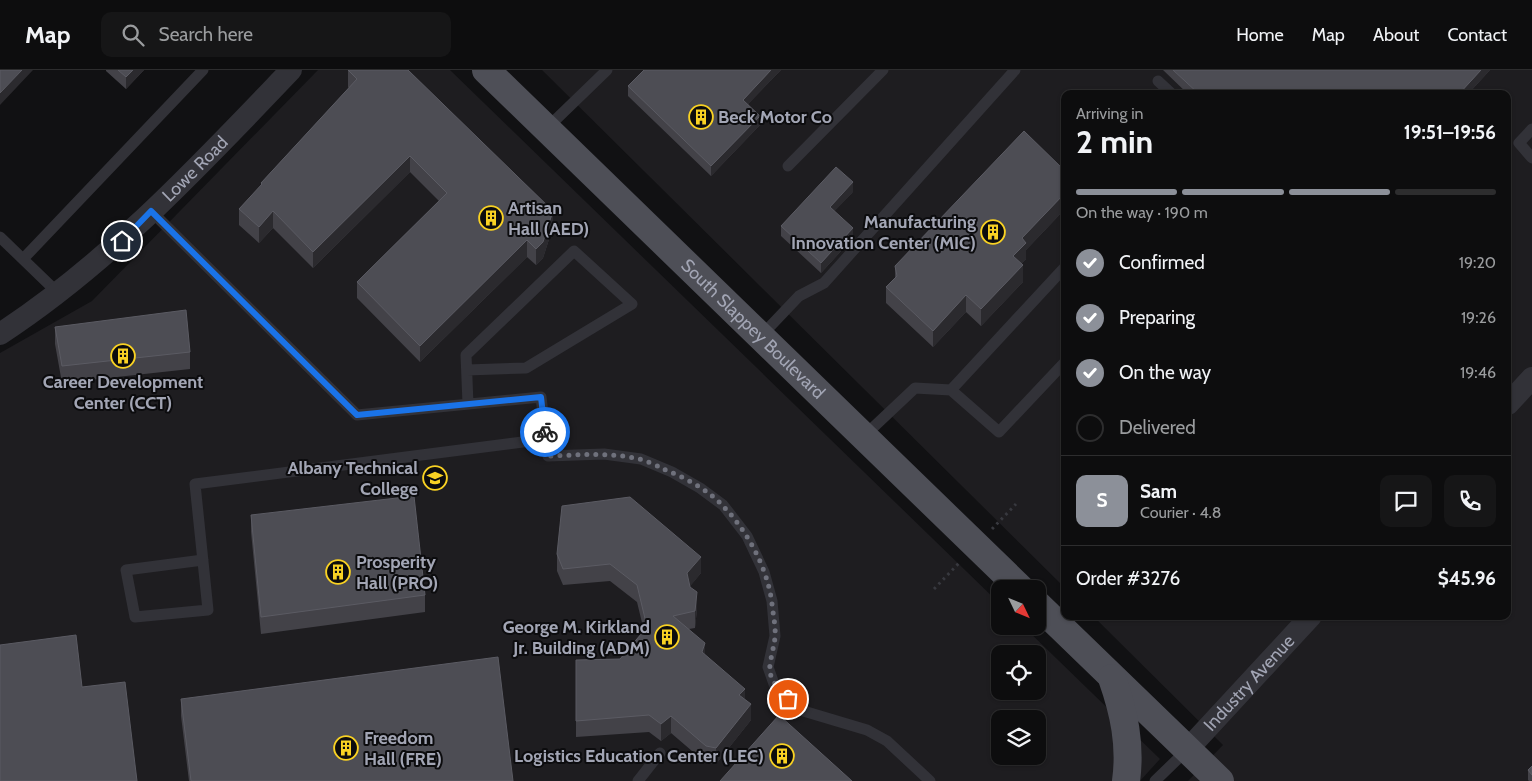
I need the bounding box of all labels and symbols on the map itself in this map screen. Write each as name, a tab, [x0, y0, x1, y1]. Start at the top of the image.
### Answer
building icon: Beck Motor Co	[688, 104, 714, 130]
place label: Beck Motor Co	[718, 106, 832, 128]
street label: Lowe Road	[158, 131, 233, 206]
place label: Artisan Hall (AED)	[508, 197, 589, 240]
building icon: Artisan Hall (AED)	[478, 205, 504, 231]
place label: Manufacturing Innovation Center (MIC)	[791, 211, 976, 254]
building icon: Manufacturing Innovation Center (MIC)	[980, 219, 1006, 245]
pin	[101, 220, 143, 262]
street label: South Slappey Boulevard	[677, 254, 829, 404]
building icon: Career Development Center (CCT)	[110, 343, 136, 369]
place label: Career Development Center (CCT)	[43, 371, 203, 414]
courier	[520, 407, 570, 457]
place label: Albany Technical College	[287, 457, 418, 500]
school or university icon: Albany Technical College	[422, 465, 448, 491]
place label: Prosperity Hall (PRO)	[356, 551, 438, 594]
building icon: Prosperity Hall (PRO)	[325, 559, 351, 585]
north arrow	[991, 580, 1046, 635]
place label: George M. Kirkland Jr. Building (ADM)	[503, 616, 650, 659]
building icon: George M. Kirkland Jr. Building (ADM)	[654, 624, 680, 650]
street label: Industry Avenue	[1199, 630, 1299, 736]
pin	[767, 678, 809, 720]
place label: Freedom Hall (FRE)	[364, 727, 442, 770]
building icon: Freedom Hall (FRE)	[333, 735, 359, 761]
building icon: Logistics Education Center (LEC)	[769, 743, 795, 769]
place label: Logistics Education Center (LEC)	[514, 745, 764, 767]

